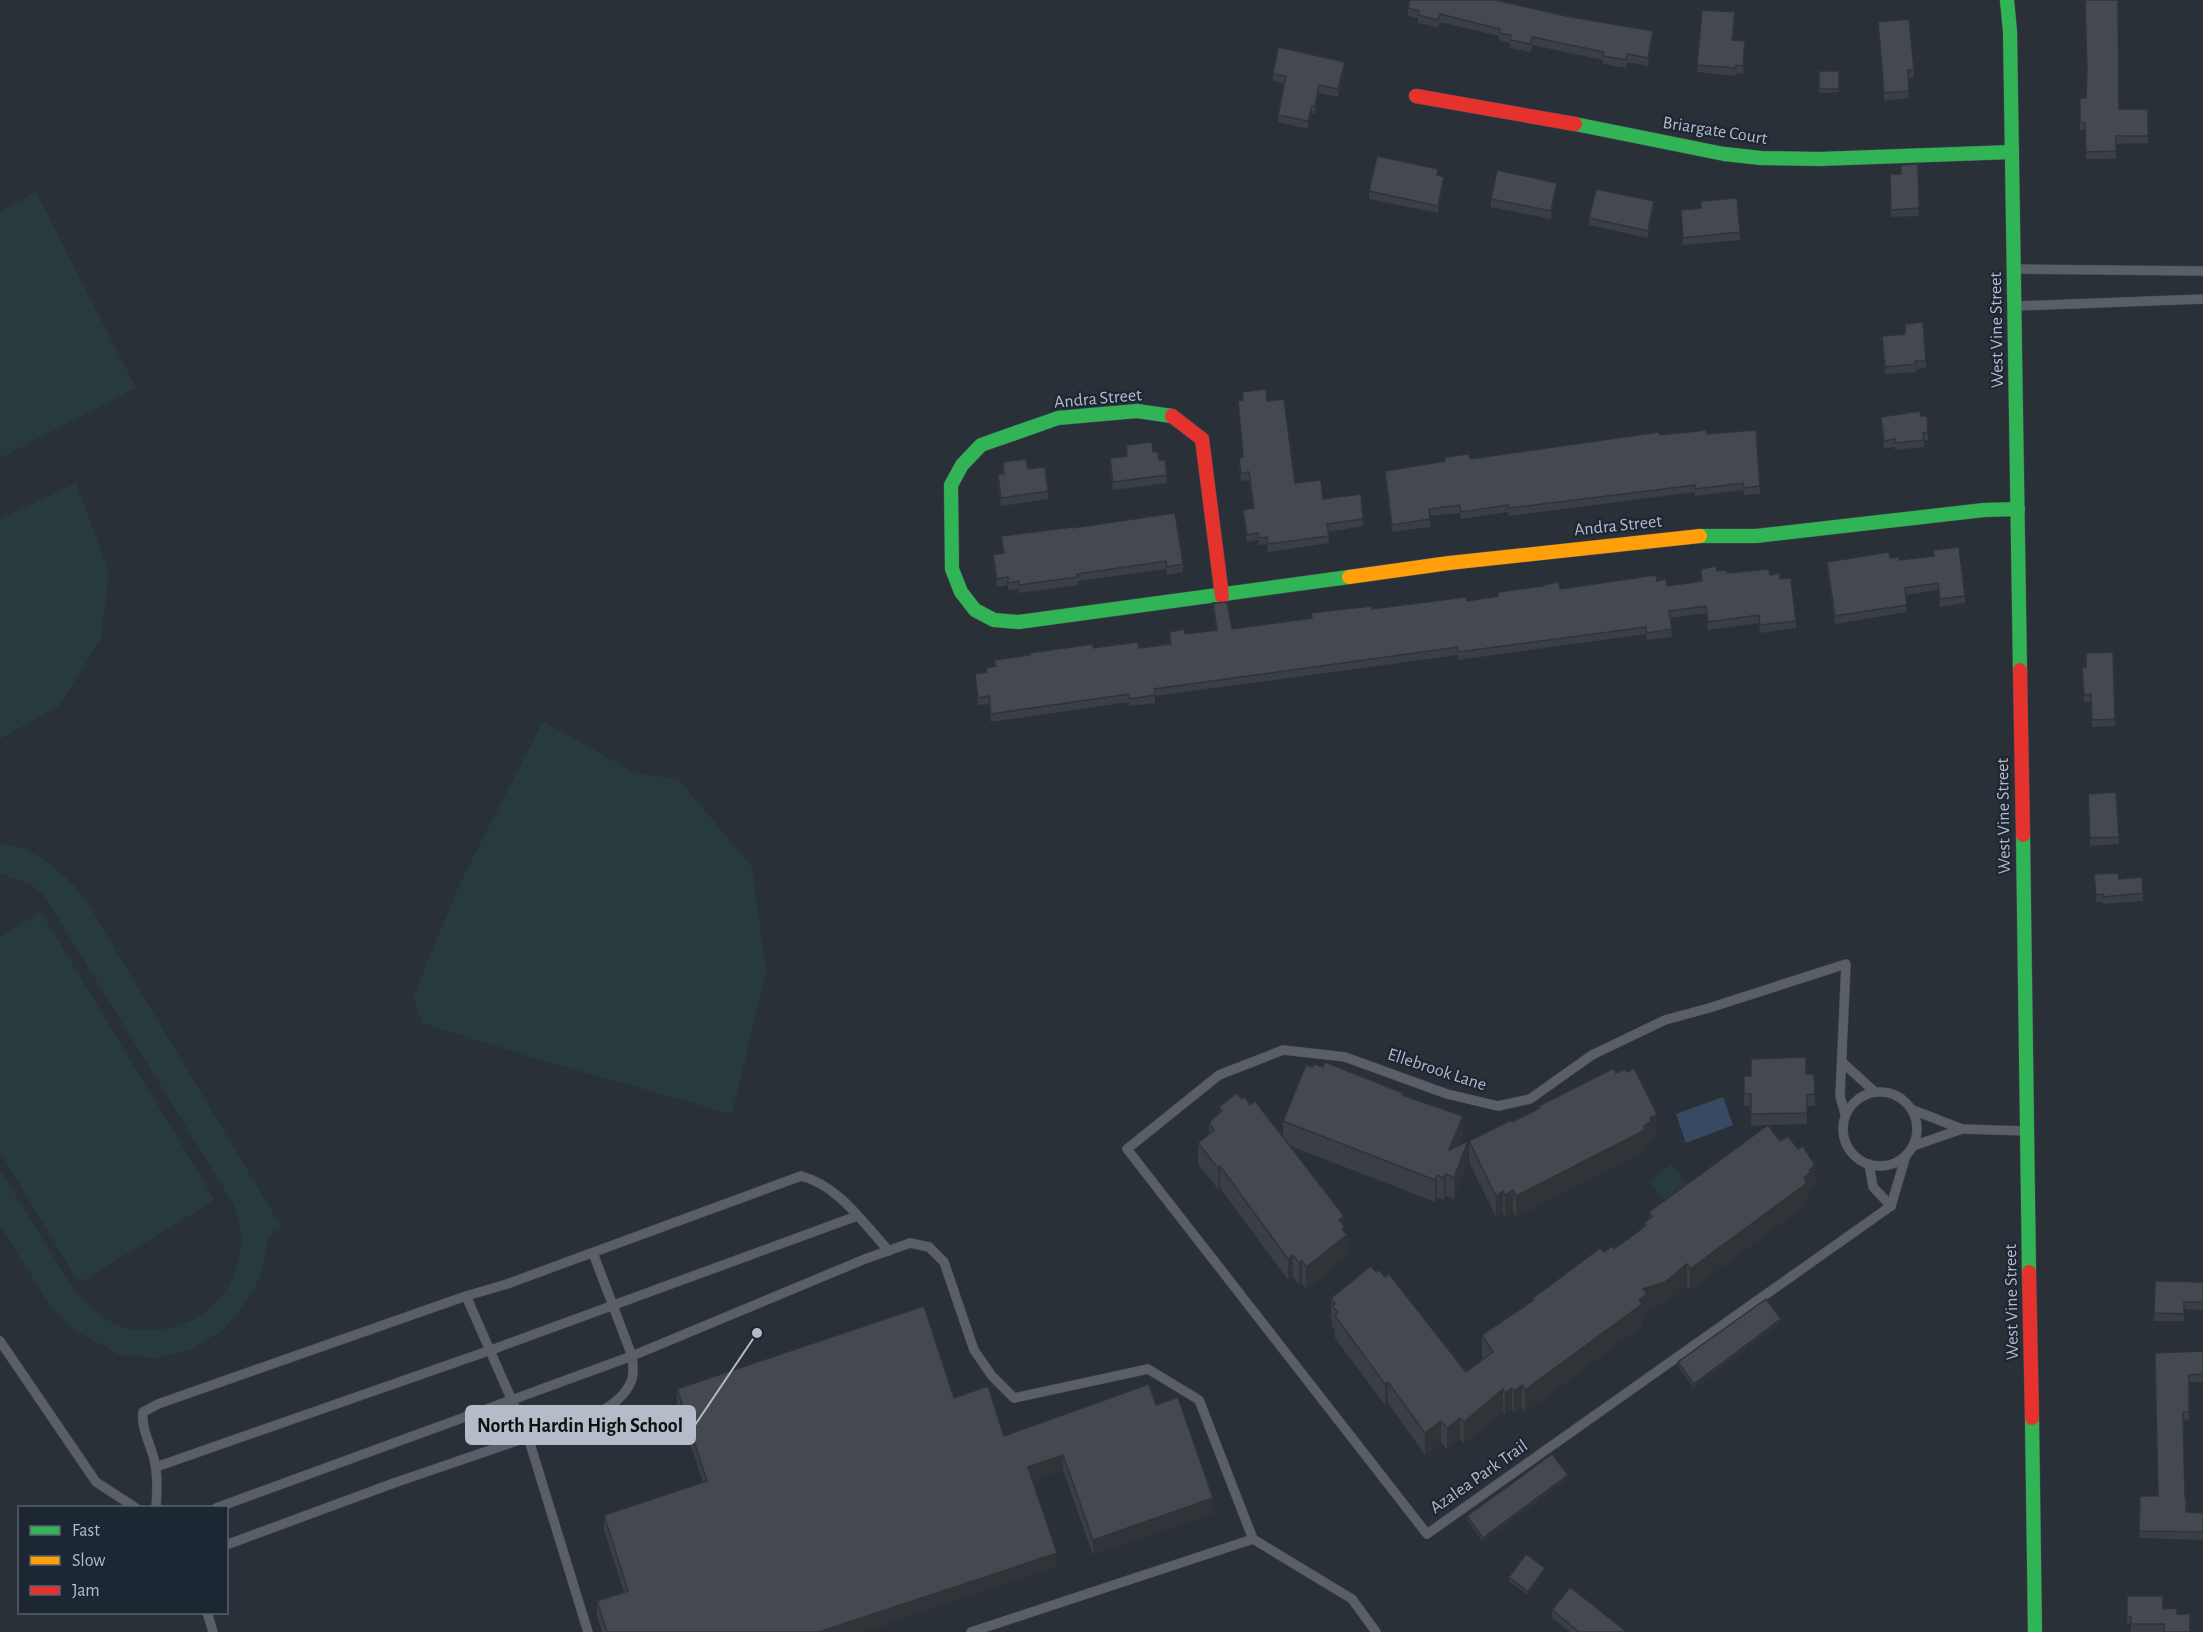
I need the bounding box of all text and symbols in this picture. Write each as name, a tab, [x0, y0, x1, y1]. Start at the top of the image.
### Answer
street label: Briargate Court	[1661, 114, 1769, 148]
street label: West Vine Street	[1987, 271, 2007, 388]
street label: Andra Street	[1053, 386, 1143, 412]
street label: Andra Street	[1573, 512, 1663, 540]
street label: West Vine Street	[1994, 757, 2014, 874]
street label: Ellebrook Lane	[1385, 1046, 1489, 1094]
street label: West Vine Street	[2002, 1243, 2022, 1360]
callout: North Hardin High School	[466, 1406, 695, 1444]
text: North Hardin High School	[477, 1416, 683, 1436]
street label: Azalea Park Trail	[1427, 1437, 1531, 1517]
legend	[18, 1506, 228, 1614]
text: Fast	[72, 1522, 100, 1540]
text: Slow	[72, 1552, 105, 1570]
text: Jam	[72, 1582, 100, 1600]

